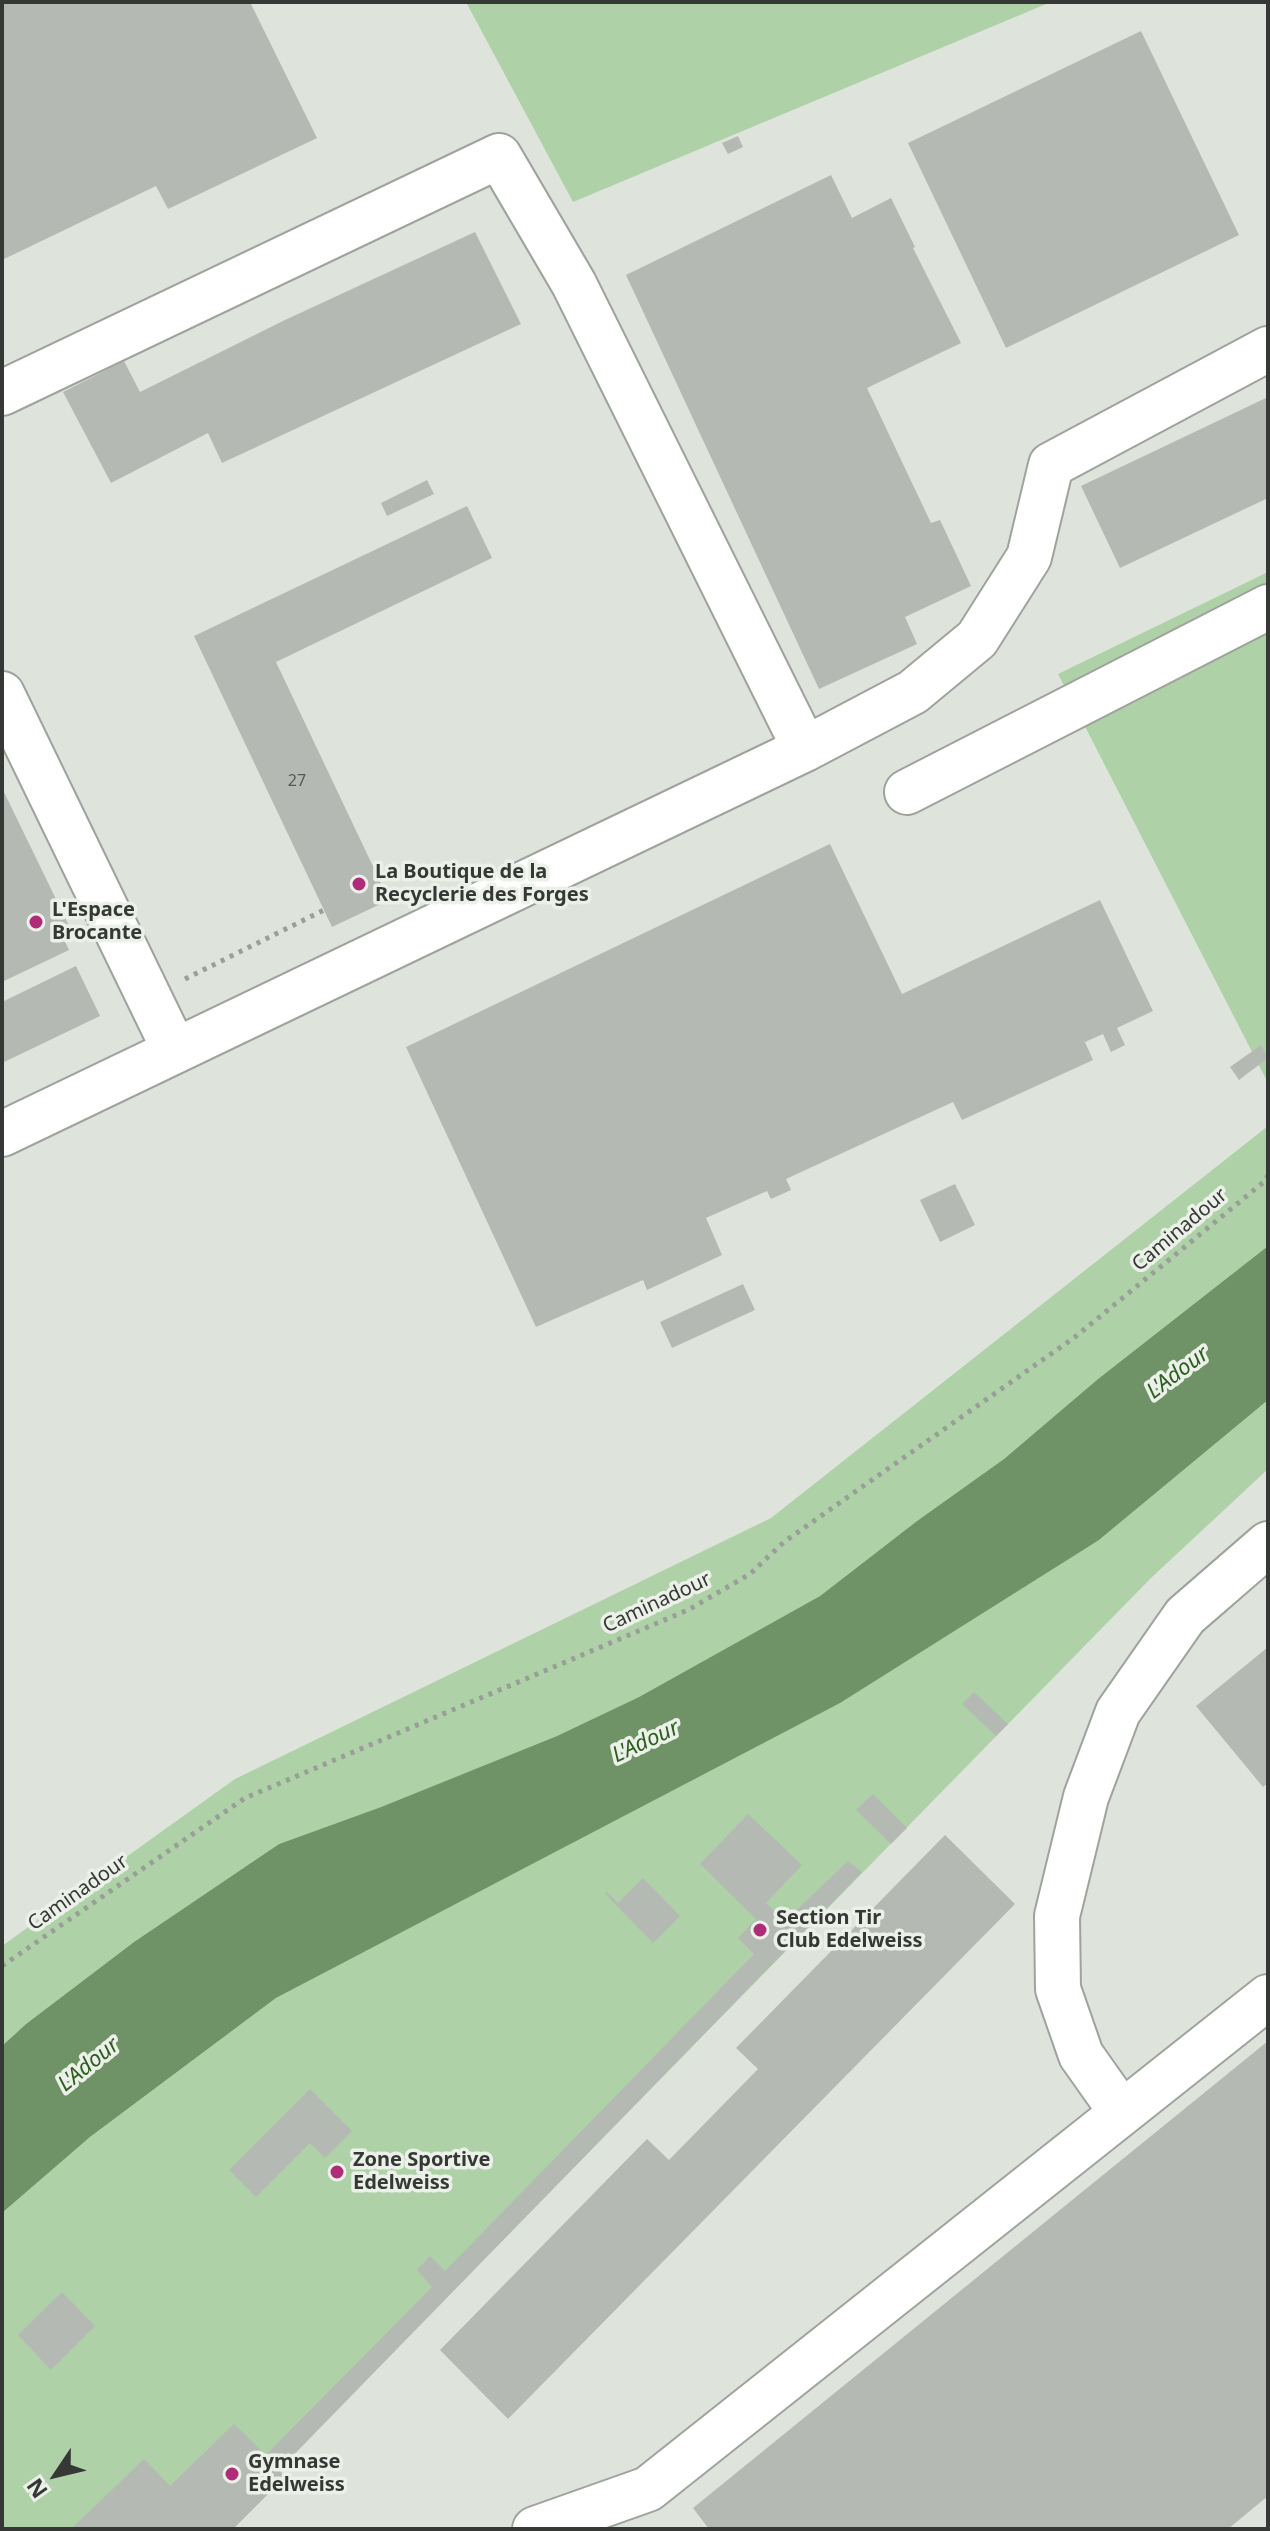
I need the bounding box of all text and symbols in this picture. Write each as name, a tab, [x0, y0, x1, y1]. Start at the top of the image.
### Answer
house number: 27	[288, 771, 306, 791]
place label: La Boutique de la Recyclerie des Forges	[375, 860, 589, 907]
marker: La Boutique de la Recyclerie des Forges	[350, 875, 368, 893]
place label: L'Espace Brocante	[52, 898, 142, 945]
marker: L'Espace Brocante	[27, 913, 45, 931]
street label: Caminadour	[1128, 1183, 1232, 1277]
water label: L'Adour	[1142, 1341, 1214, 1405]
street label: Caminadour	[599, 1568, 715, 1638]
water label: L'Adour	[608, 1715, 684, 1769]
street label: Caminadour	[23, 1850, 133, 1936]
place label: Section Tir Club Edelweiss	[776, 1906, 922, 1953]
marker: Section Tir Club Edelweiss	[751, 1921, 769, 1939]
water label: L'Adour	[53, 2032, 125, 2098]
place label: Zone Sportive Edelweiss	[353, 2148, 490, 2195]
marker: Zone Sportive Edelweiss	[328, 2163, 346, 2181]
north arrow	[16, 2435, 96, 2515]
place label: Gymnase Edelweiss	[248, 2450, 345, 2497]
marker: Gymnase Edelweiss	[223, 2465, 241, 2483]
text: N	[19, 2473, 54, 2505]

